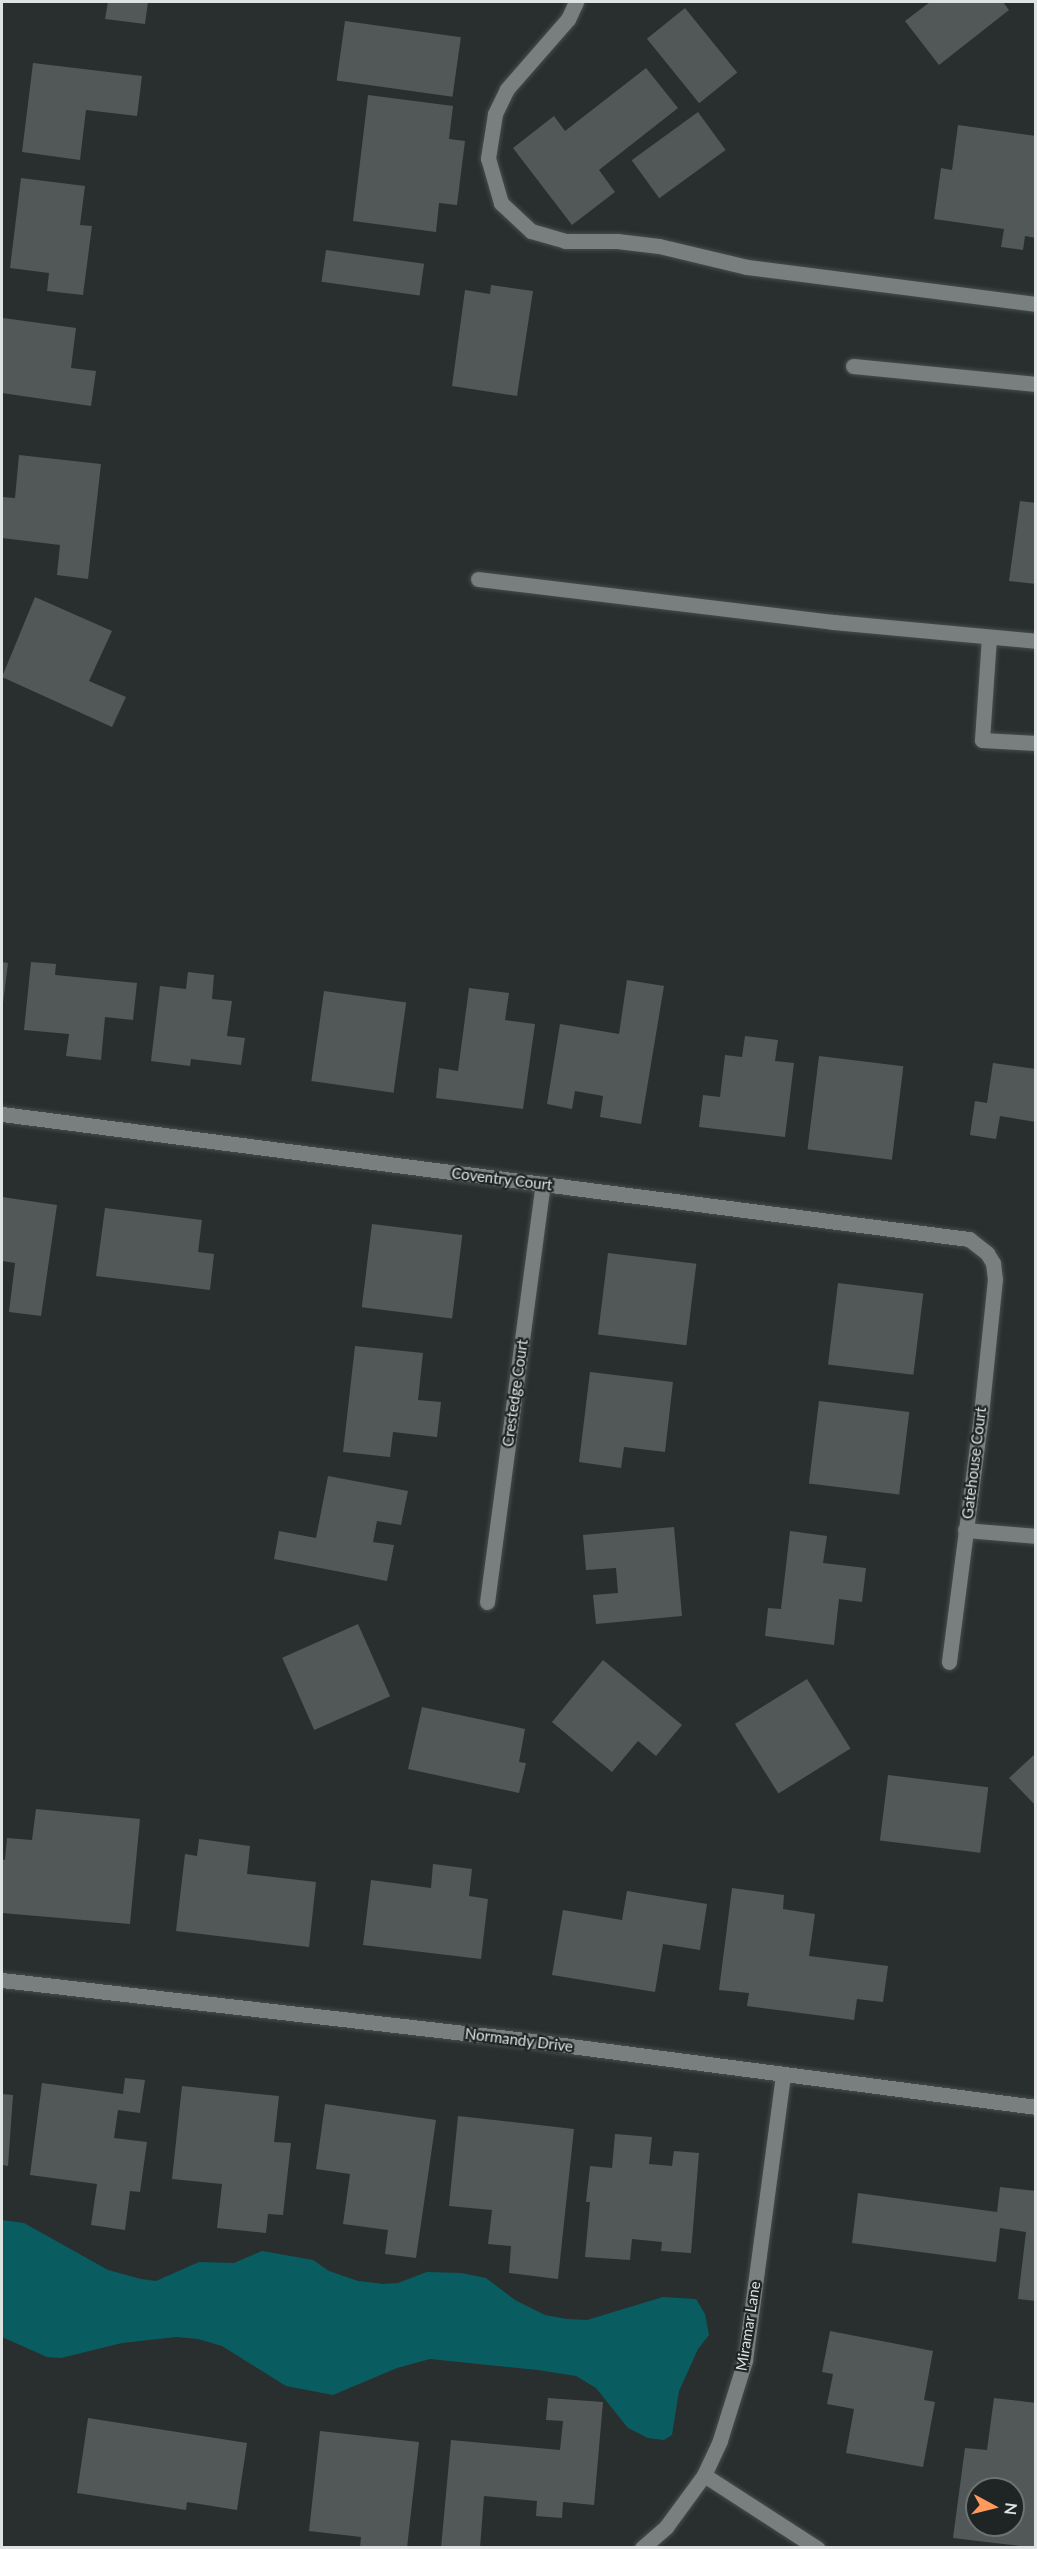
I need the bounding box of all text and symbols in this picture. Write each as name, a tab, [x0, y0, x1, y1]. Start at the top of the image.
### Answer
street label: Coventry Court	[450, 1164, 554, 1194]
street label: Crestedge Court	[499, 1338, 531, 1448]
street label: Gatehouse Court	[958, 1406, 990, 1520]
street label: Normandy Drive	[464, 2024, 574, 2056]
street label: Miramar Lane	[732, 2280, 764, 2372]
north arrow	[965, 2477, 1025, 2537]
text: N	[1001, 2502, 1022, 2516]

